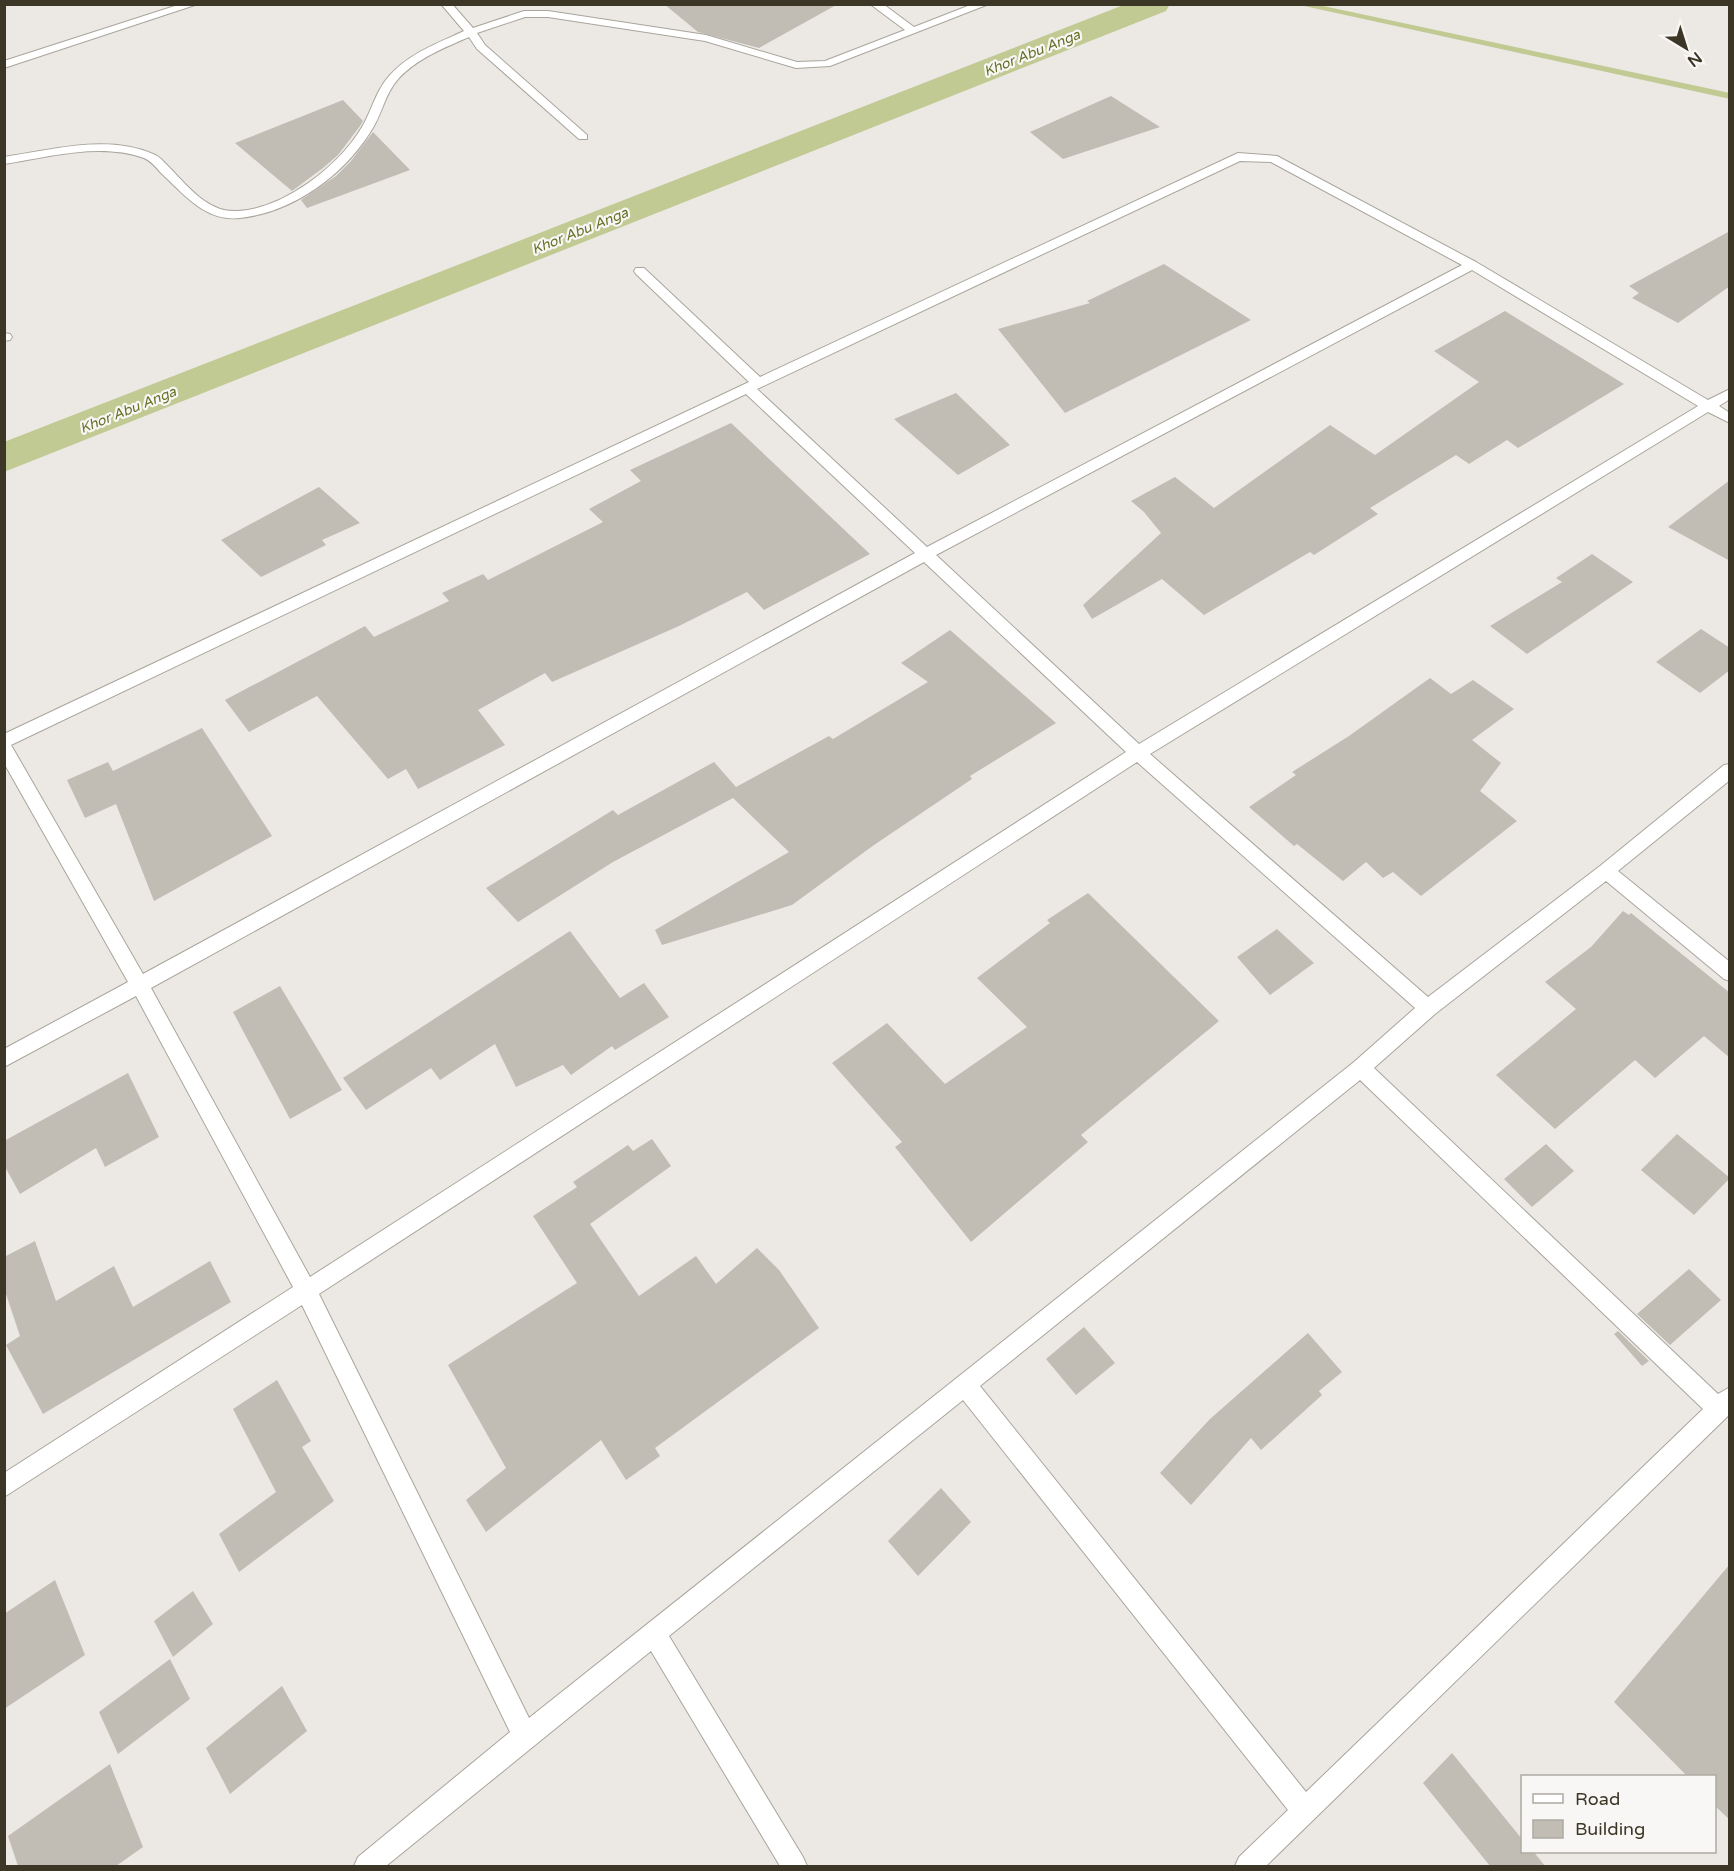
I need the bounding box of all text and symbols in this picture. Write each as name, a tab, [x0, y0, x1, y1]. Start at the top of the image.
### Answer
north arrow	[1656, 18, 1716, 78]
water label: Khor Abu Anga	[981, 26, 1084, 80]
text: N	[1683, 47, 1706, 71]
water label: Khor Abu Anga	[529, 204, 632, 258]
water label: Khor Abu Anga	[77, 383, 180, 437]
legend	[1521, 1775, 1716, 1853]
text: Road	[1575, 1788, 1620, 1810]
text: Building	[1575, 1818, 1645, 1840]

